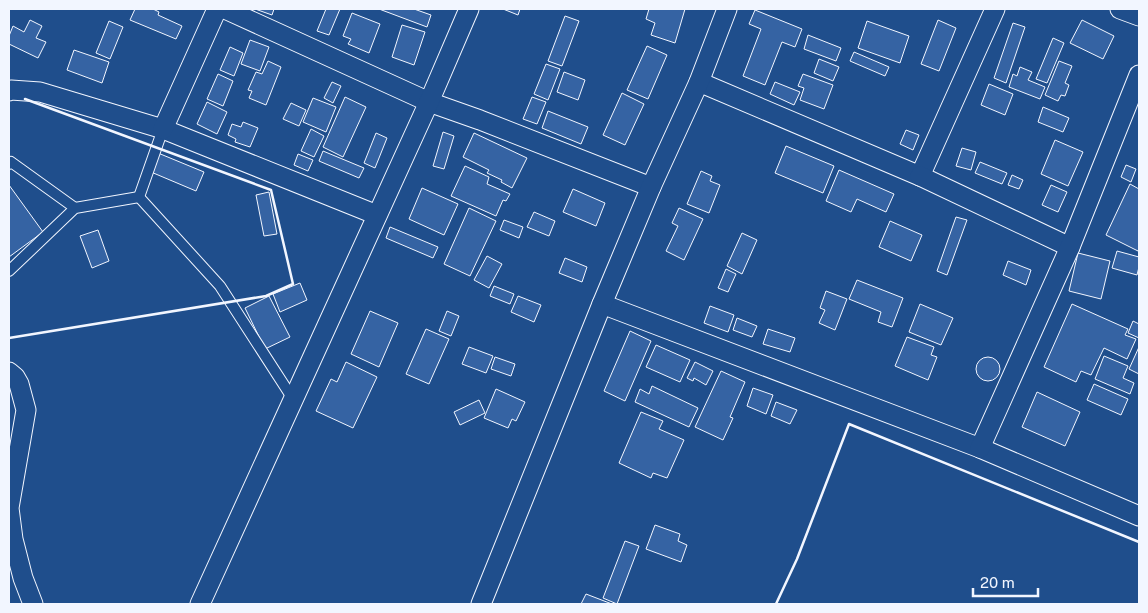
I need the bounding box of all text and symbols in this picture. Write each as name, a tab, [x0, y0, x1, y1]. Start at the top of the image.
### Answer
scale bar	[973, 566, 1038, 598]
text: 20 m	[980, 574, 1015, 591]

